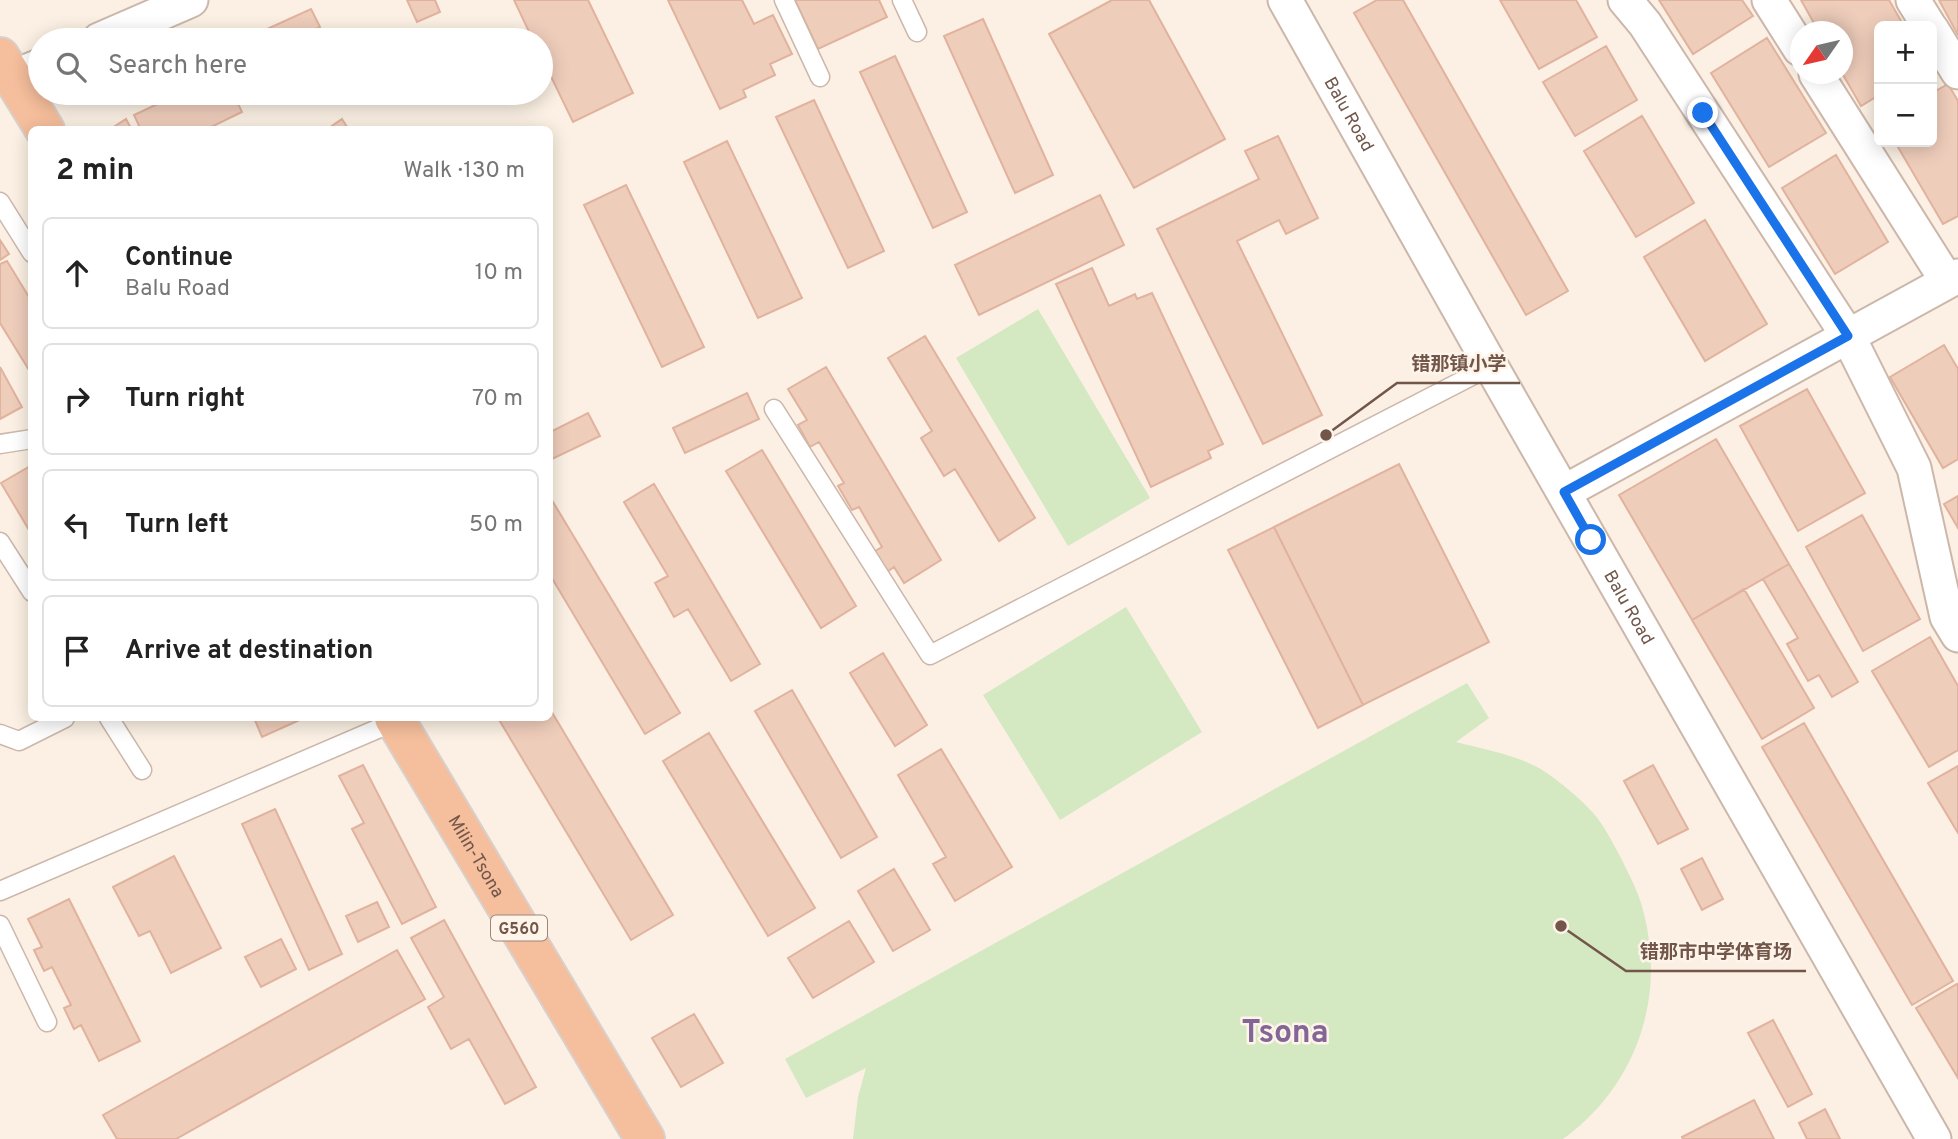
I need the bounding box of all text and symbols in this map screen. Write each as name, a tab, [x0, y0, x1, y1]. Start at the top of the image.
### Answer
north arrow	[1790, 21, 1853, 84]
map controls	[1874, 21, 1937, 147]
button: +	[1874, 21, 1937, 84]
search box	[28, 28, 553, 105]
icon: search	[52, 48, 90, 86]
text: Search here	[108, 50, 247, 83]
street label: Balu Road	[1318, 73, 1378, 156]
button: −	[1874, 84, 1937, 147]
route end	[1687, 97, 1718, 128]
text: 2 min	[56, 153, 134, 190]
text: Walk · 130 m	[403, 157, 525, 186]
text: Continue	[125, 242, 233, 275]
icon: ahead	[58, 254, 96, 292]
text: 10 m	[475, 259, 523, 288]
text: Balu Road	[125, 275, 230, 304]
callout: 错那镇小学	[1397, 343, 1520, 383]
text: 错那镇小学	[1411, 353, 1507, 377]
icon: right	[58, 380, 96, 418]
text: Turn right	[125, 383, 245, 416]
text: 70 m	[472, 385, 523, 414]
icon: left	[58, 506, 96, 544]
text: Turn left	[125, 509, 229, 542]
text: 50 m	[469, 511, 523, 540]
route start	[1575, 524, 1606, 555]
street label: Balu Road	[1598, 567, 1658, 649]
icon: arrive	[58, 632, 96, 670]
text: Arrive at destination	[125, 635, 373, 668]
street label: Milin-Tsona	[442, 812, 509, 902]
road number: G560	[491, 916, 547, 940]
callout: 错那市中学体育场	[1626, 931, 1806, 971]
text: 错那市中学体育场	[1640, 941, 1792, 965]
district label: Tsona	[1241, 1014, 1329, 1054]

